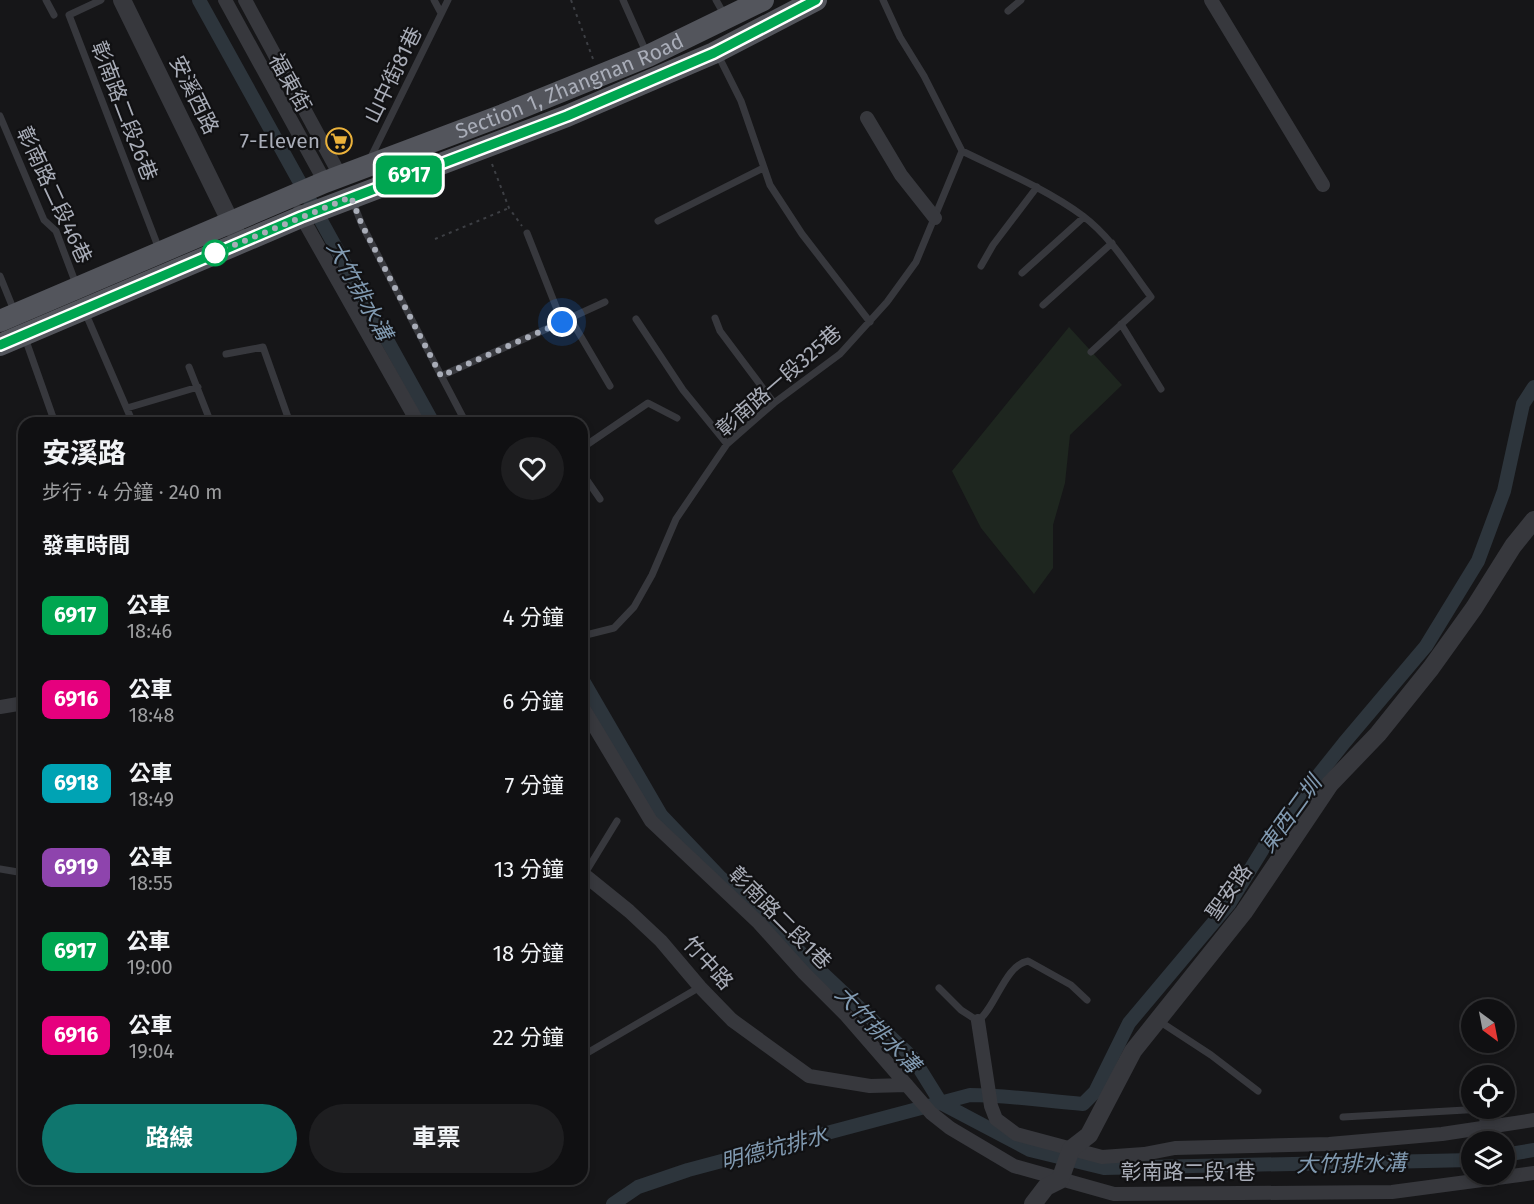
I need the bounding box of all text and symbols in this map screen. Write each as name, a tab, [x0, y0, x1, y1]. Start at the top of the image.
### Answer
street label: 山中街81巷	[359, 23, 427, 127]
street label: Section 1, Zhangnan Road	[452, 28, 688, 145]
street label: 彰南路二段26巷	[85, 37, 163, 185]
street label: 福東街	[263, 49, 317, 117]
street label: 安溪西路	[164, 52, 224, 138]
street label: 彰南路二段46巷	[11, 122, 97, 268]
supermarket icon: 7-Eleven	[324, 126, 354, 156]
place label: 7-Eleven	[240, 128, 320, 154]
line badge: 6917	[367, 156, 451, 195]
text: 6917	[388, 162, 430, 188]
water label: 大竹排水溝	[321, 236, 399, 348]
unlabelled marker	[202, 240, 228, 266]
your location	[547, 307, 577, 337]
street label: 彰南路一段325巷	[711, 320, 847, 442]
text: 安溪路	[42, 437, 126, 470]
button: heart	[501, 437, 564, 500]
text: 步行 · 4 分鐘 · 240 m	[42, 480, 222, 504]
text: 發車時間	[42, 532, 130, 559]
text: 公車	[126, 592, 170, 619]
text: 6917	[54, 602, 96, 628]
text: 4 分鐘	[502, 604, 564, 631]
text: 18:46	[126, 619, 172, 643]
text: 公車	[128, 676, 172, 703]
text: 6916	[54, 686, 98, 712]
text: 6 分鐘	[502, 688, 564, 715]
text: 18:48	[128, 703, 175, 727]
text: 公車	[129, 760, 173, 787]
water label: 東西二圳	[1254, 768, 1329, 858]
text: 6918	[54, 770, 99, 796]
text: 7 分鐘	[504, 772, 564, 799]
text: 18:49	[129, 787, 174, 811]
text: 公車	[128, 844, 172, 871]
text: 6919	[54, 854, 98, 880]
text: 13 分鐘	[494, 856, 564, 883]
street label: 聖安路	[1200, 859, 1258, 925]
street label: 彰南路二段1巷	[723, 861, 837, 975]
text: 18:55	[128, 871, 173, 895]
text: 公車	[126, 928, 170, 955]
street label: 竹中路	[677, 931, 739, 995]
text: 6917	[54, 938, 96, 964]
text: 18 分鐘	[493, 940, 564, 967]
text: 19:00	[126, 955, 173, 979]
water label: 大竹排水溝	[830, 980, 928, 1080]
north arrow	[1461, 999, 1515, 1053]
map controls	[1461, 999, 1515, 1185]
text: 公車	[128, 1012, 172, 1039]
text: 6916	[54, 1022, 98, 1048]
text: 22 分鐘	[492, 1024, 564, 1051]
text: 19:04	[128, 1039, 174, 1063]
button: locate	[1461, 1065, 1515, 1119]
button: 路線	[42, 1104, 297, 1173]
button: 車票	[309, 1104, 564, 1173]
water label: 明德坑排水	[718, 1121, 832, 1176]
button: layers	[1461, 1131, 1515, 1185]
water label: 大竹排水溝	[1296, 1149, 1409, 1178]
street label: 彰南路二段1巷	[1120, 1159, 1256, 1185]

